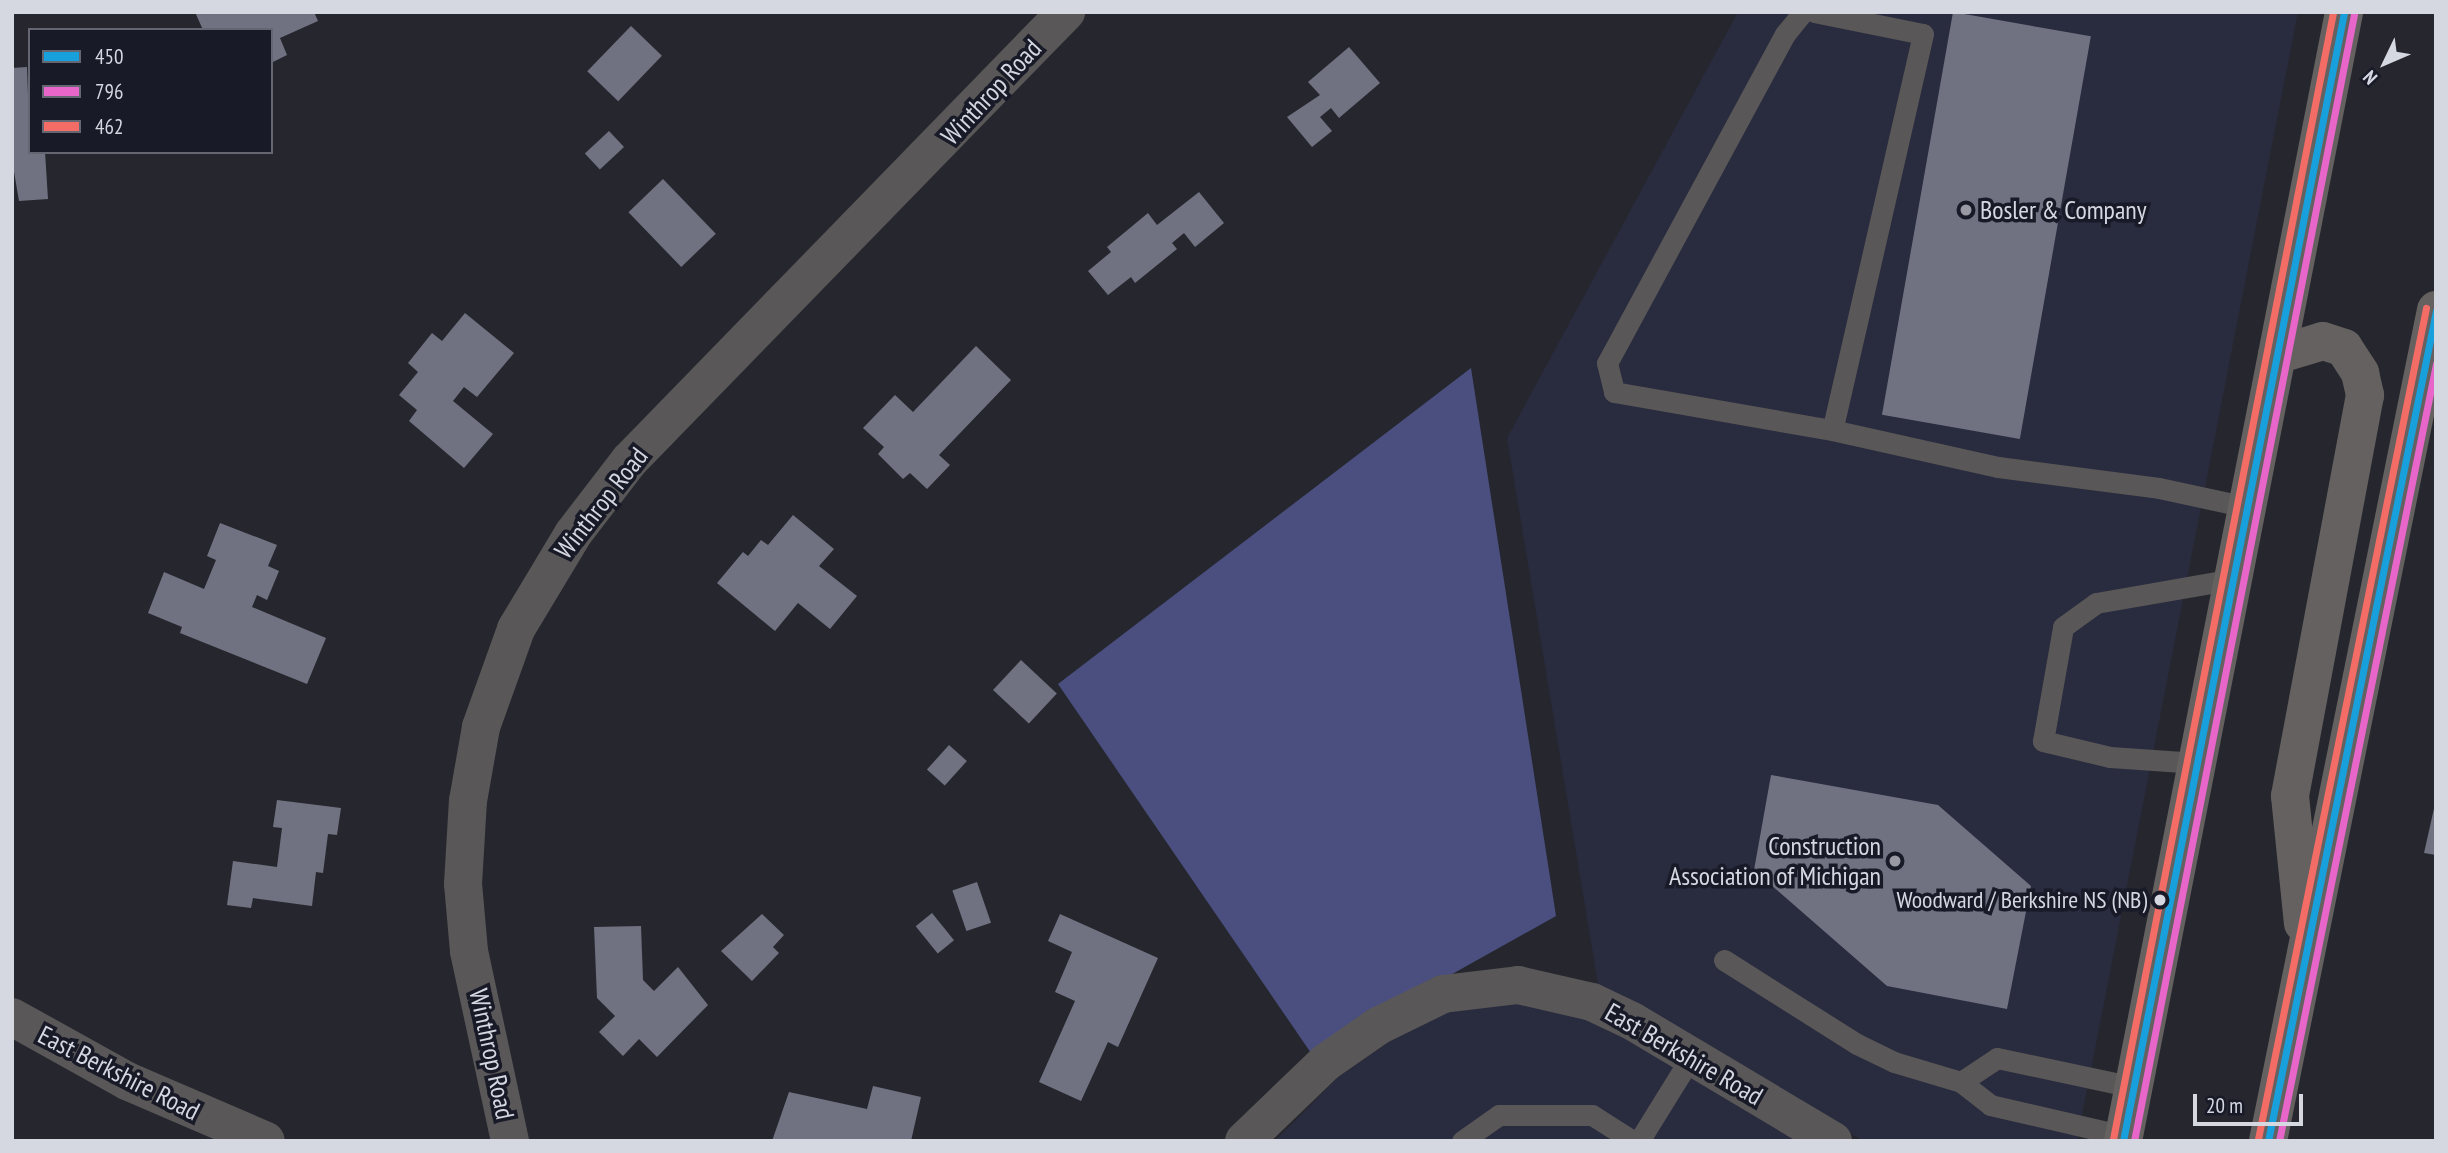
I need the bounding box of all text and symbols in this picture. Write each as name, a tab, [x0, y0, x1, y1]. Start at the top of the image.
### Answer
legend	[28, 28, 273, 154]
north arrow	[2350, 28, 2420, 98]
street label: Winthrop Road	[934, 33, 1048, 151]
text: 450	[95, 43, 123, 70]
text: N	[2358, 66, 2382, 90]
text: 796	[95, 78, 123, 105]
text: 462	[95, 113, 123, 140]
place label: Bosler & Company	[1980, 194, 2147, 226]
marker: Bosler & Company	[1958, 202, 1974, 218]
street label: Winthrop Road	[548, 441, 654, 565]
place label: Construction Association of Michigan	[1669, 830, 1881, 892]
marker: Construction Association of Michigan	[1887, 853, 1903, 869]
place label: Woodward / Berkshire NS (NB)	[1896, 886, 2147, 914]
marker: Woodward / Berkshire NS (NB)	[2153, 893, 2167, 907]
street label: Winthrop Road	[463, 986, 521, 1122]
street label: East Berkshire Road	[1600, 996, 1768, 1112]
street label: East Berkshire Road	[33, 1019, 205, 1127]
scale bar	[2196, 1080, 2306, 1124]
text: 20 m	[2206, 1092, 2243, 1119]

